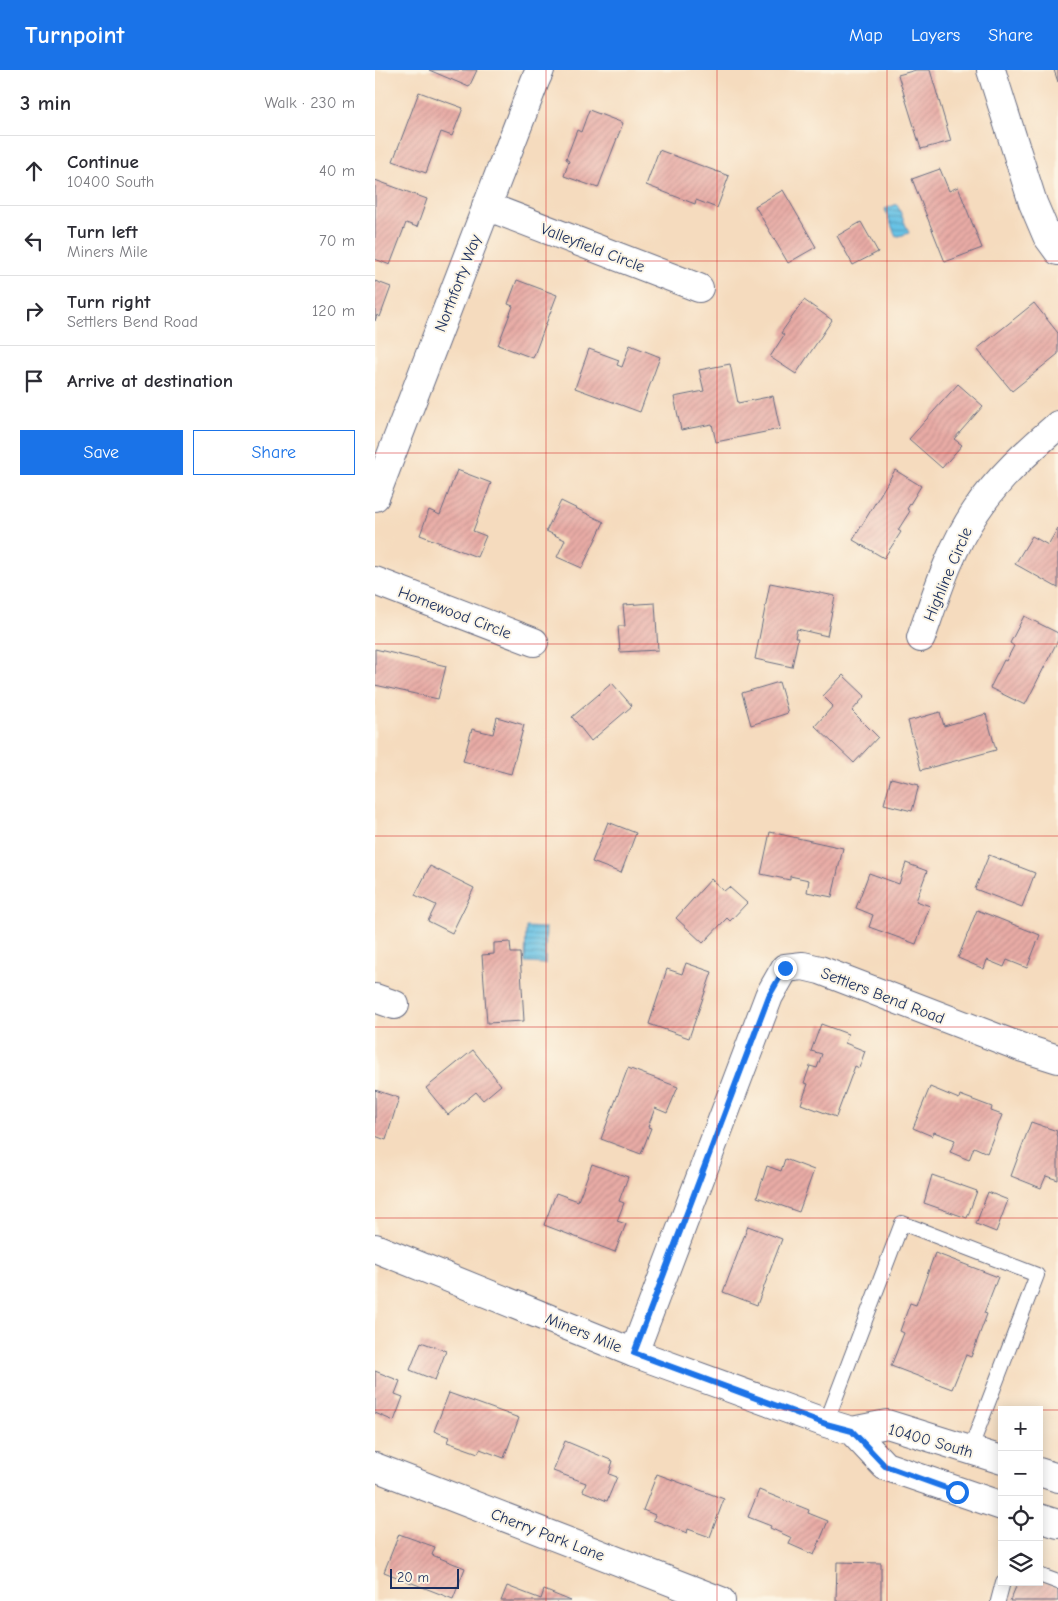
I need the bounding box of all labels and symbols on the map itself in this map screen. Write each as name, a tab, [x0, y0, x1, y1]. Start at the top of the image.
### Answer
street label: Valleyfield Circle	[538, 220, 647, 276]
street label: Northforty Way	[431, 231, 485, 335]
street label: Highline Circle	[920, 525, 976, 624]
street label: Homewood Circle	[395, 583, 514, 643]
route end	[774, 957, 797, 980]
street label: Settlers Bend Road	[818, 964, 947, 1028]
street label: Miners Mile	[543, 1309, 624, 1356]
street label: 10400 South	[886, 1420, 975, 1462]
route start	[946, 1481, 969, 1504]
street label: Cherry Park Lane	[488, 1505, 607, 1565]
scale bar	[390, 1566, 459, 1589]

